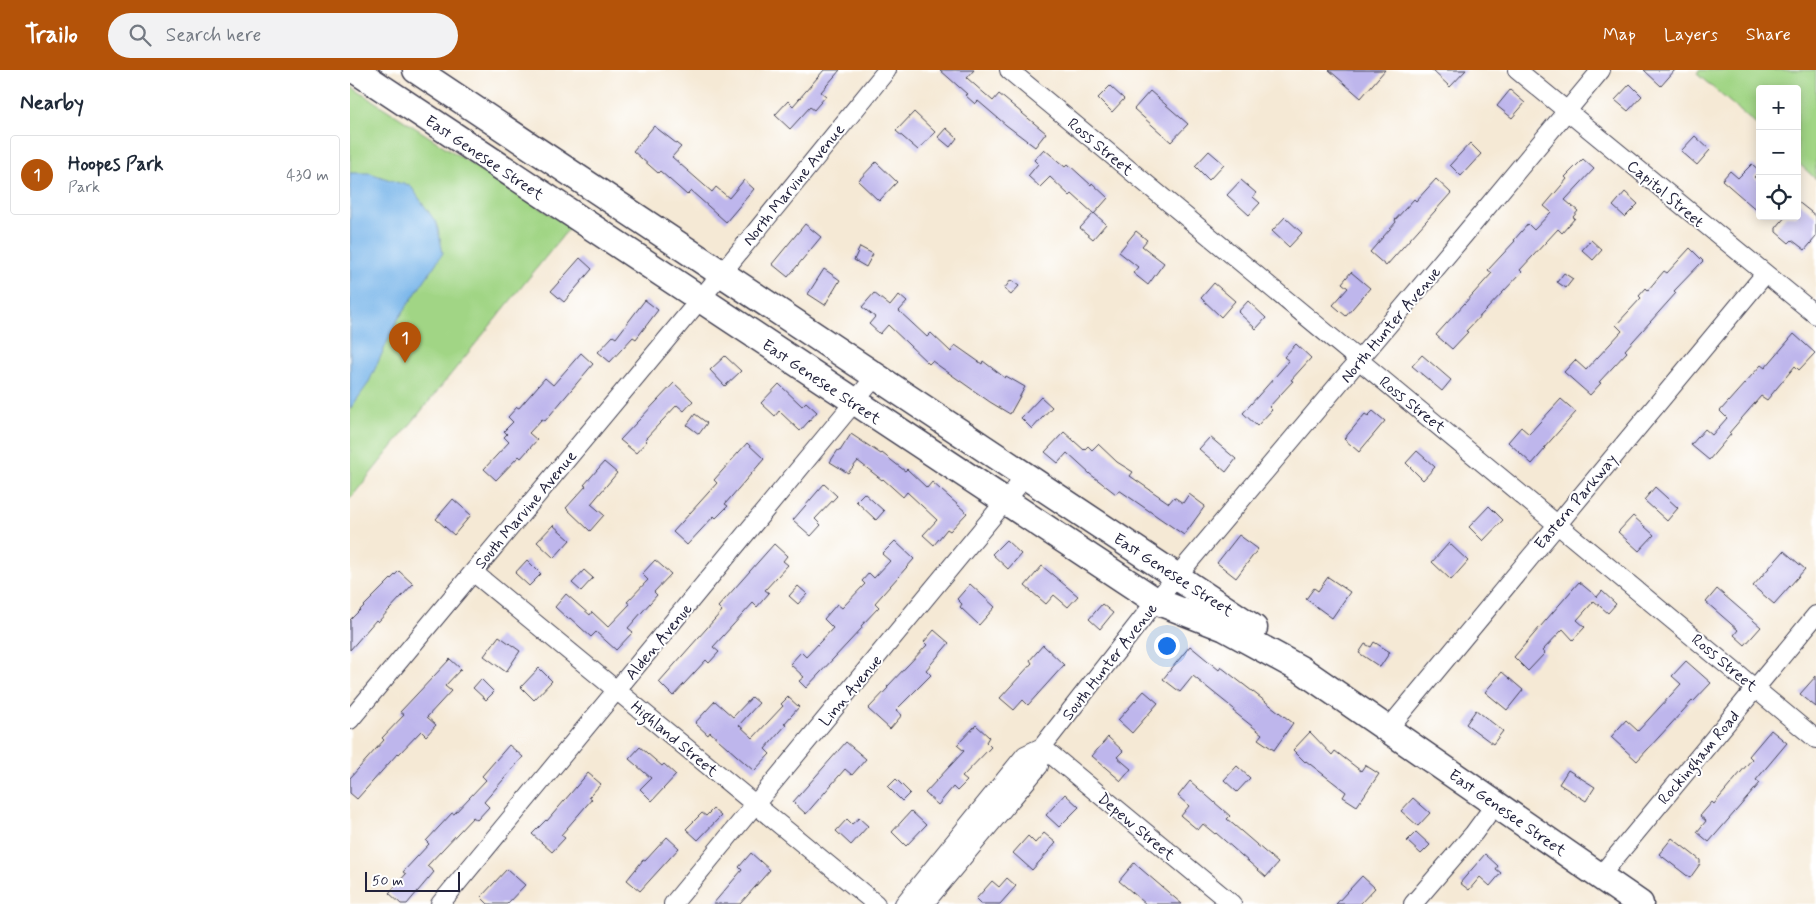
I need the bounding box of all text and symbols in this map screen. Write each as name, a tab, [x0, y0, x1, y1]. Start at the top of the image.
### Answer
search box	[108, 13, 458, 58]
text: Trailo	[25, 20, 78, 51]
icon: search	[126, 21, 154, 49]
text: Search here	[166, 23, 261, 48]
text: Map	[1603, 23, 1636, 47]
text: Layers	[1664, 23, 1718, 47]
text: Share	[1746, 23, 1791, 47]
map controls	[1756, 85, 1801, 220]
button: +	[1756, 85, 1801, 130]
text: Nearby	[20, 89, 84, 117]
street label: East Genesee Street	[421, 111, 548, 206]
street label: Ross Street	[1063, 113, 1138, 181]
street label: North Marvine Avenue	[739, 120, 850, 250]
button: −	[1756, 130, 1801, 175]
text: Hoopes Park	[68, 152, 163, 177]
street label: Capitol Street	[1622, 156, 1708, 233]
text: 1	[33, 165, 41, 186]
text: 430 m	[286, 165, 329, 186]
button: locate	[1756, 175, 1801, 220]
text: Park	[68, 177, 100, 198]
street label: North Hunter Avenue	[1336, 262, 1446, 388]
pin: 1	[389, 322, 421, 363]
street label: East Genesee Street	[758, 335, 885, 430]
street label: Ross Street	[1374, 372, 1450, 439]
street label: South Marvine Avenue	[470, 446, 582, 574]
street label: Eastern Parkway	[1530, 450, 1622, 554]
street label: East Genesee Street	[1109, 529, 1238, 622]
street label: Alden Avenue	[621, 599, 698, 685]
street label: South Hunter Avenue	[1058, 599, 1163, 725]
street label: Ross Street	[1687, 629, 1762, 697]
your location	[1154, 633, 1180, 659]
street label: Linn Avenue	[815, 651, 887, 731]
street label: Highland Street	[625, 696, 723, 783]
street label: Rockingham Road	[1654, 707, 1745, 810]
street label: East Genesee Street	[1444, 765, 1571, 862]
street label: Depew Street	[1093, 789, 1180, 866]
scale bar	[365, 869, 460, 892]
text: 50 m	[372, 872, 403, 890]

